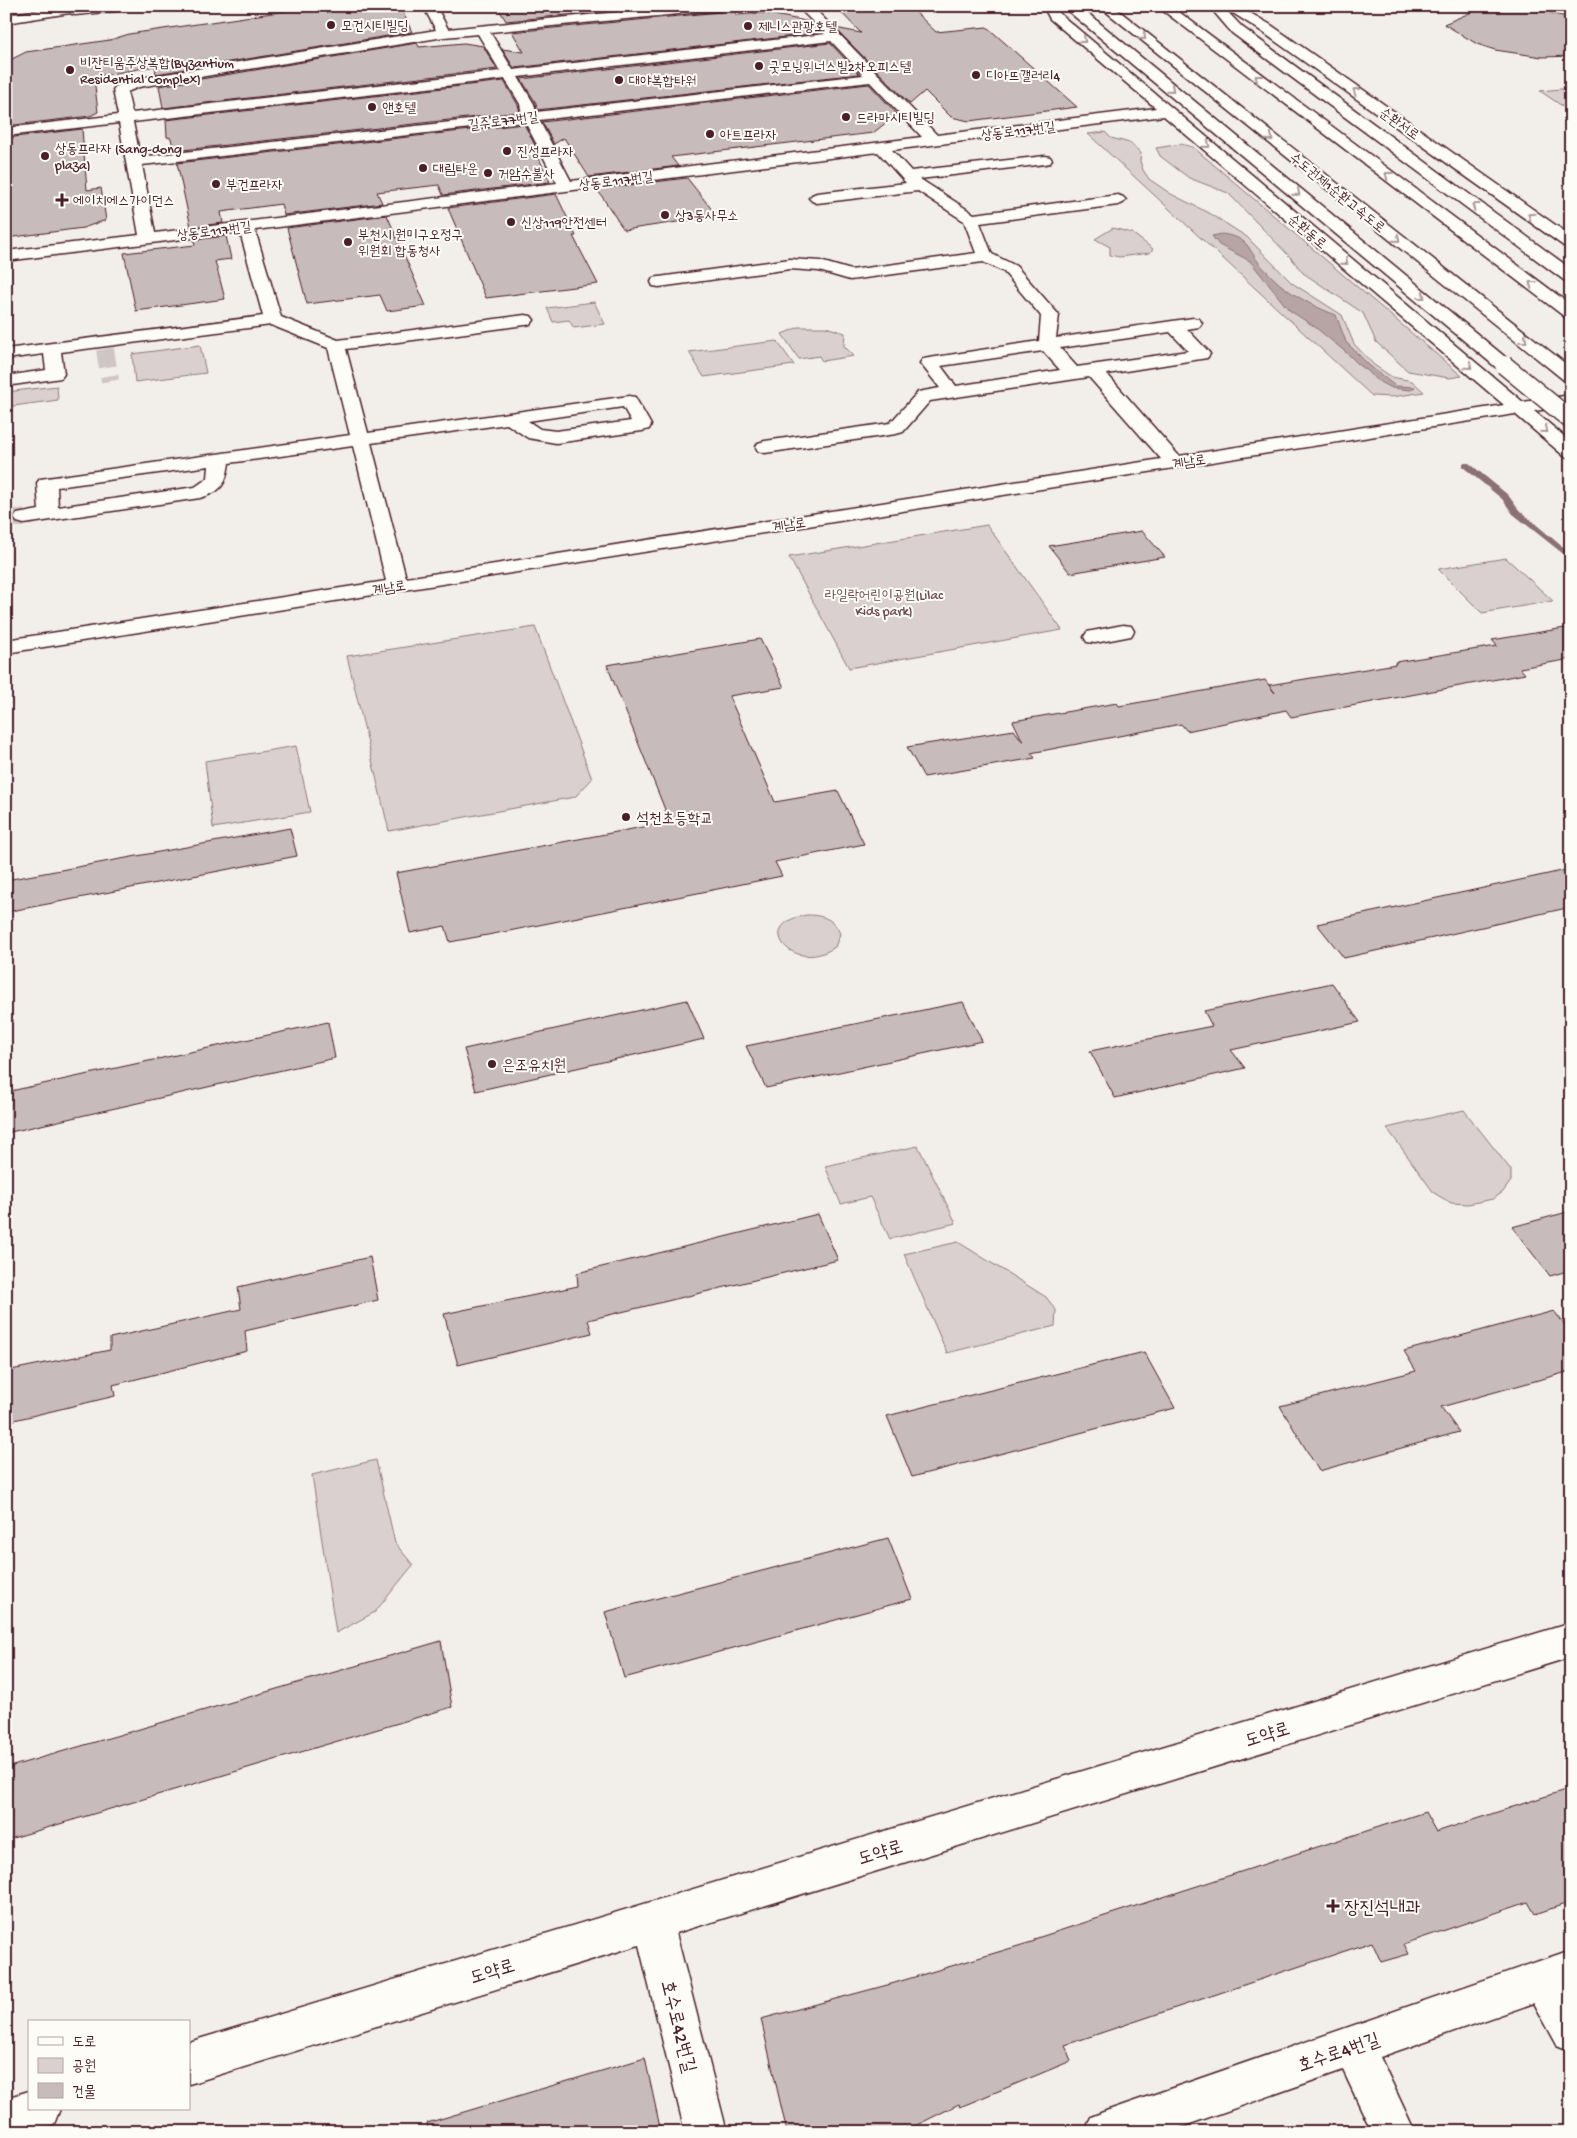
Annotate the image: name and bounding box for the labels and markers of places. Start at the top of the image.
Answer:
marker: 모건시티빌딩 [325,19,337,31]
place label: 모건시티빌딩 [341,19,409,36]
marker: 제니스관광호텔 [742,20,754,32]
place label: 제니스관광호텔 [758,20,838,37]
place label: 비잔티움주상복합(Byzantium Residential Complex) [80,56,234,89]
marker: 굿모닝위너스빌2차오피스텔 [753,60,765,72]
place label: 굿모닝위너스빌2차오피스텔 [769,60,912,77]
marker: 비잔티움주상복합(Byzantium Residential Complex) [64,64,76,76]
marker: 디아뜨갤러리4 [970,69,982,81]
place label: 디아뜨갤러리4 [986,69,1061,86]
marker: 대야복합타워 [613,74,625,86]
place label: 대야복합타워 [629,74,697,91]
marker: 앤호텔 [366,101,378,113]
place label: 앤호텔 [382,101,417,118]
marker: 드라마시티빌딩 [840,111,852,123]
place label: 드라마시티빌딩 [856,111,935,128]
marker: 아트프라자 [704,128,716,140]
place label: 아트프라자 [720,128,777,145]
place label: 상동프라자 (Sang-dong plaza) [54,142,182,175]
marker: 진성프라자 [501,145,513,157]
place label: 진성프라자 [517,145,574,162]
marker: 상동프라자 (Sang-dong plaza) [39,150,51,162]
marker: 대림타운 [417,162,429,174]
place label: 대림타운 [433,162,478,179]
marker: 거암수불사 [482,167,494,179]
place label: 거암수불사 [498,167,555,184]
marker: 부건프라자 [210,178,222,190]
place label: 부건프라자 [226,178,283,195]
marker: 에이치에스가이던스 [55,193,69,207]
place label: 에이치에스가이던스 [73,194,174,211]
marker: 상3동사무소 [659,209,671,221]
place label: 상3동사무소 [675,209,739,226]
marker: 신상119안전센터 [505,216,517,228]
place label: 신상119안전센터 [521,216,607,233]
place label: 부천시 원미구오정구 위원회 합동청사 [358,228,463,261]
marker: 부천시 원미구오정구 위원회 합동청사 [342,236,354,248]
marker: 석천초등학교 [620,811,632,823]
place label: 석천초등학교 [636,811,713,830]
marker: 은조유치원 [486,1058,498,1070]
place label: 은조유치원 [502,1058,566,1077]
place label: 장진석내과 [1344,1898,1420,1921]
marker: 장진석내과 [1326,1899,1340,1913]

